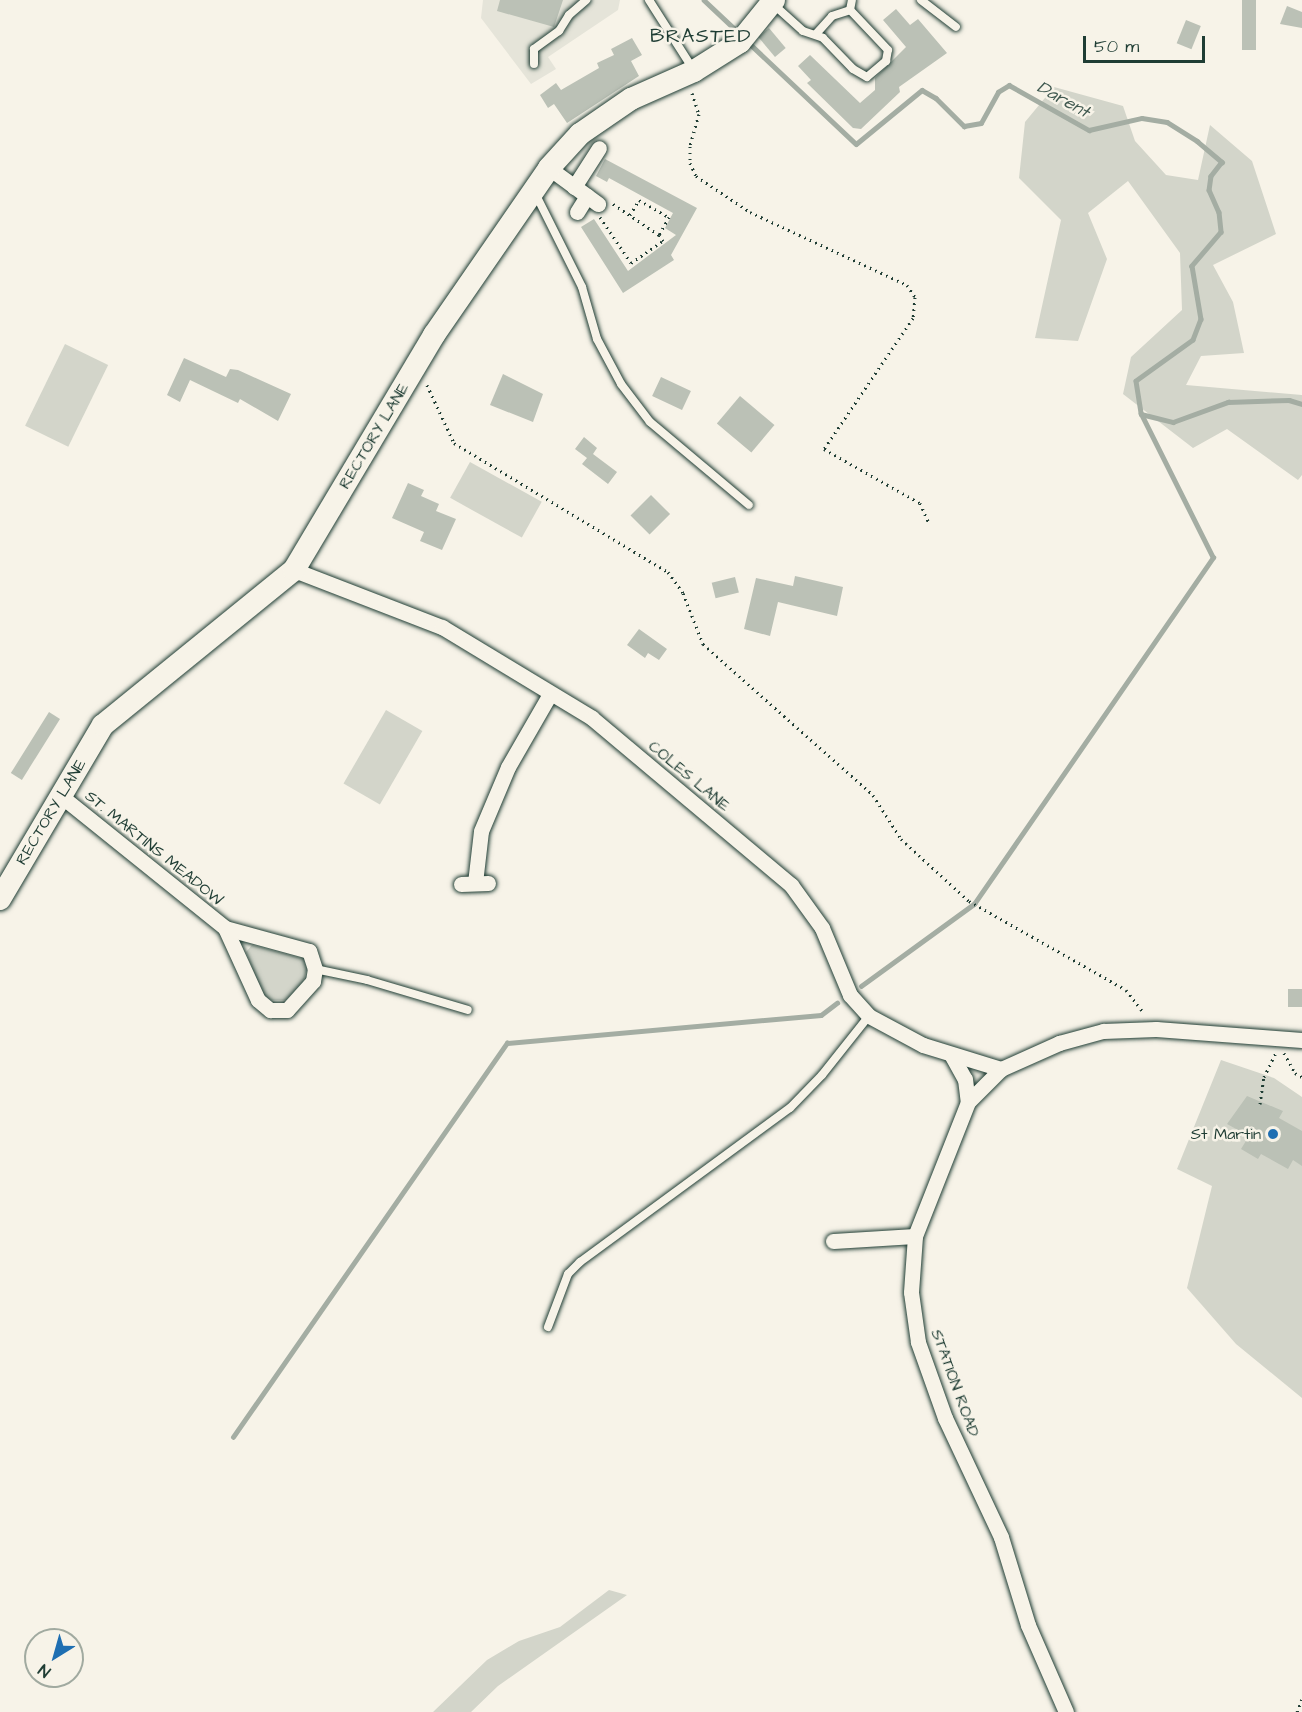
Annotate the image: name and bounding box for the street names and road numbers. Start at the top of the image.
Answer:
street label: RECTORY LANE [335,380,413,492]
street label: COLES LANE [644,736,734,816]
street label: RECTORY LANE [12,756,90,868]
street label: ST. MARTINS MEADOW [81,786,227,910]
street label: STATION ROAD [927,1327,983,1439]

